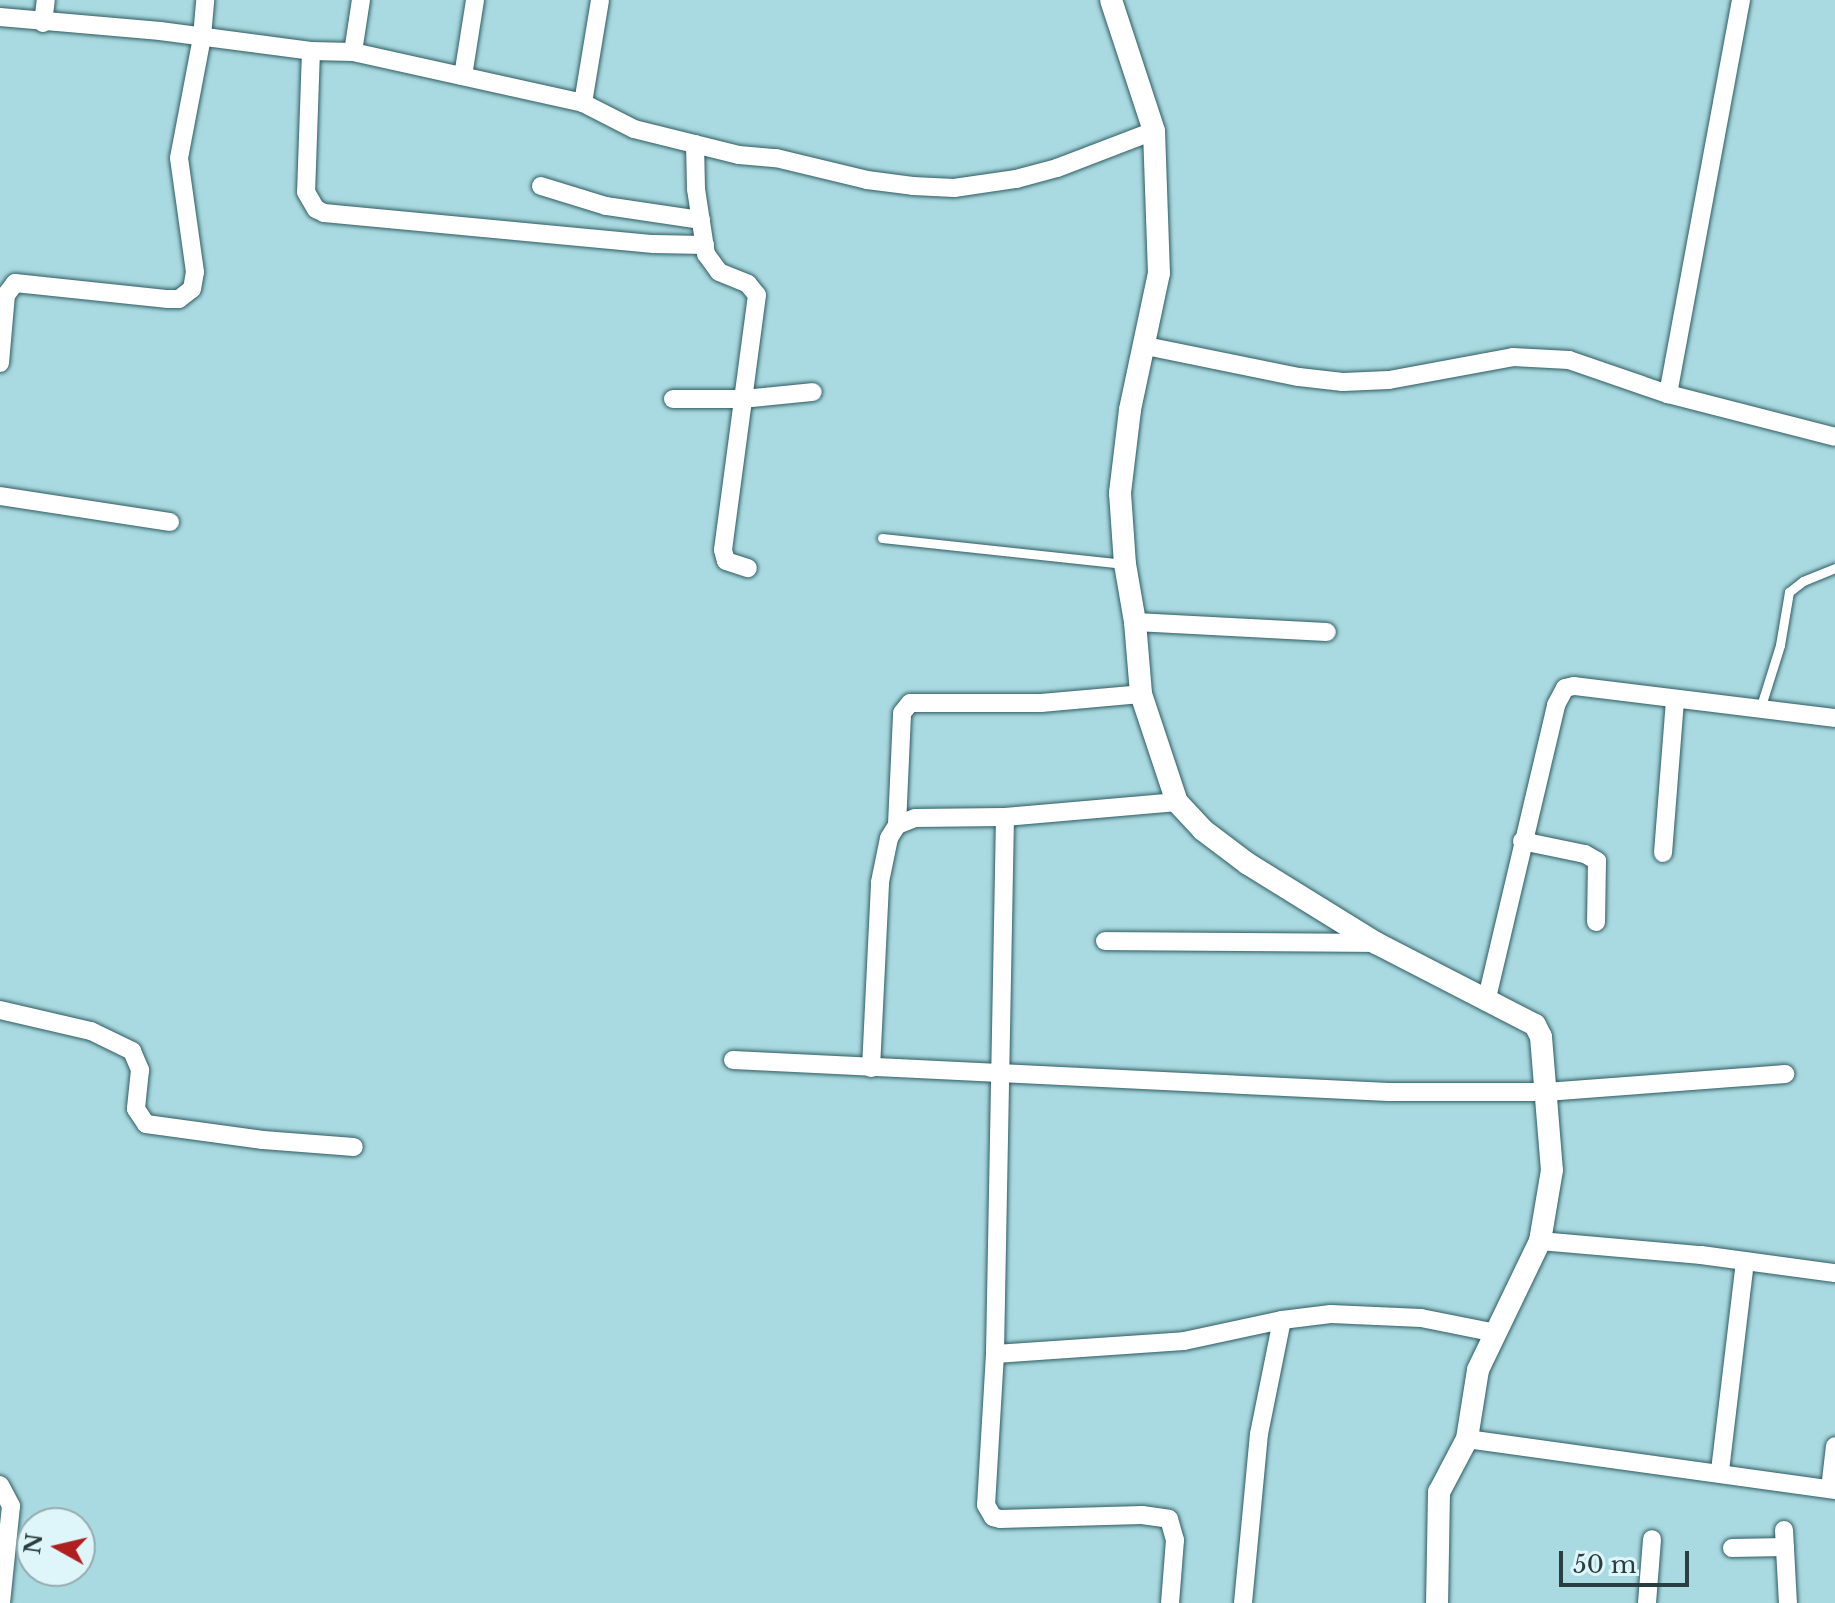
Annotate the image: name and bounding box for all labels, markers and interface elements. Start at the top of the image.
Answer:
north arrow [16,1507,96,1587]
text: N [19,1532,49,1556]
scale bar [1563,1535,1693,1585]
text: 50 m [1573,1550,1636,1579]

